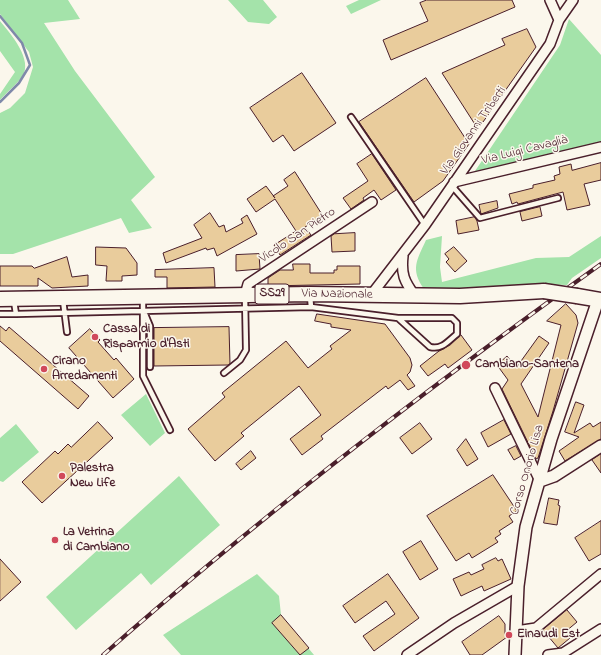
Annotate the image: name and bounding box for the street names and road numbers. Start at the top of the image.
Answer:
street label: Via Giovanni Triberti [438,84,510,178]
street label: Via Luigi Cavaglià [480,133,570,169]
street label: Vicolo San Pietro [257,205,339,267]
road number: SS29 [255,284,289,304]
street label: Via Nazionale [301,287,373,303]
street label: Corso Onorio Lisa [508,423,548,517]

